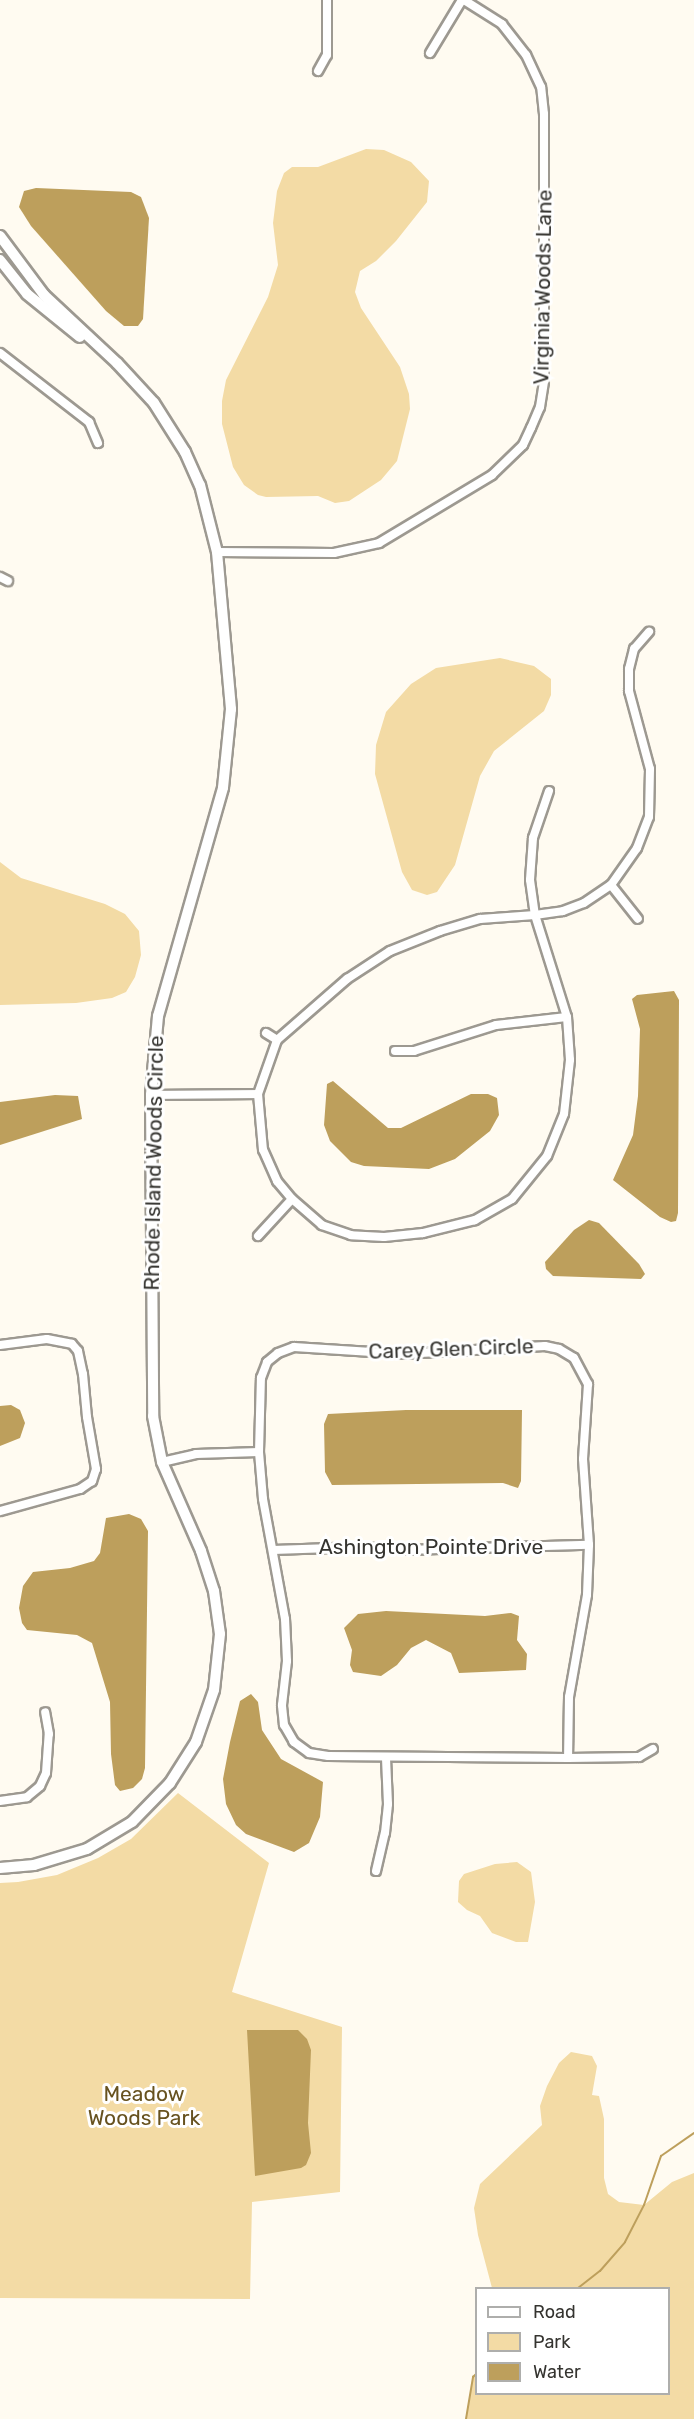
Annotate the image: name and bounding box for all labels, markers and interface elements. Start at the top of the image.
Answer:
street label: Virginia Woods Lane [529,189,557,385]
street label: Rhode Island Woods Circle [139,1035,169,1291]
street label: Carey Glen Circle [368,1334,534,1364]
street label: Ashington Pointe Drive [319,1534,543,1560]
park label: Meadow Woods Park [88,2081,200,2131]
legend [475,2287,670,2395]
text: Road [533,2301,576,2323]
text: Park [533,2331,570,2353]
text: Water [533,2361,581,2383]

